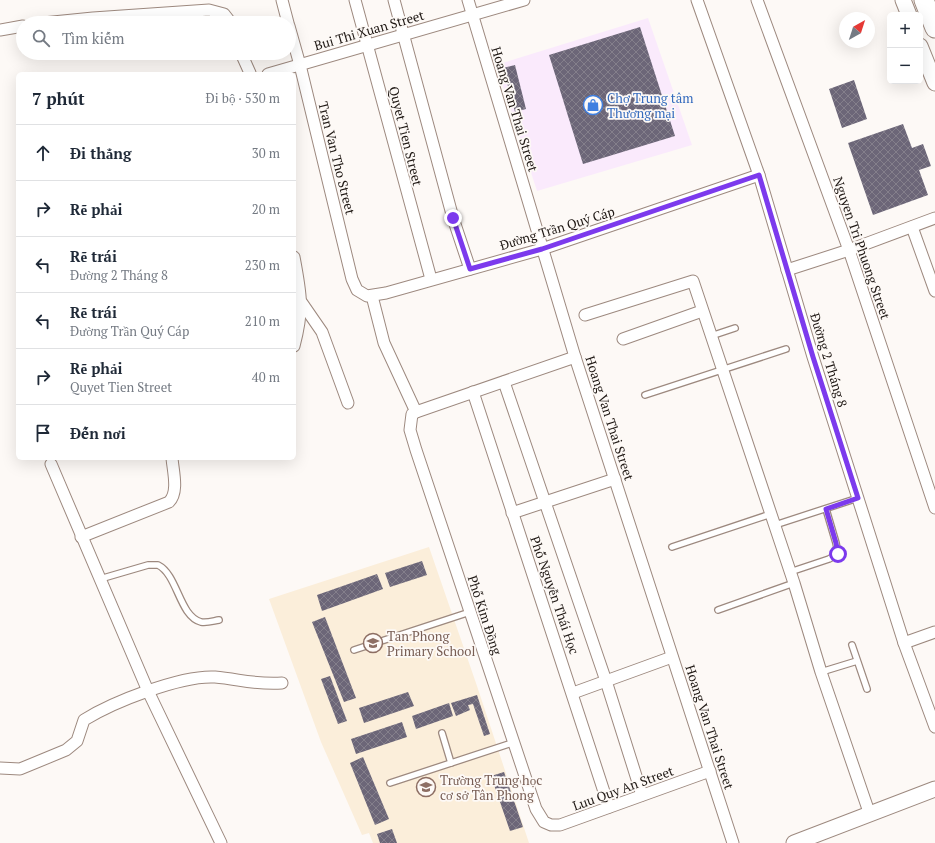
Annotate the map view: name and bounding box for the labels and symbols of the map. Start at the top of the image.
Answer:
street label: Bui Thi Xuan Street [312,6,426,54]
north arrow [839,12,875,48]
street label: Hoang Van Thai Street [487,44,543,174]
street label: Quyet Tien Street [385,84,427,188]
place label: Chợ Trung tâm Thương mại [607,89,693,122]
shop icon: Chợ Trung tâm Thương mại [582,94,604,116]
street label: Tran Van Tho Street [314,100,360,216]
street label: Nguyen Tri Phuong Street [829,174,895,322]
street label: Đường Trần Quý Cáp [497,202,617,254]
route end [444,209,462,227]
street label: Đường 2 Tháng 8 [806,311,852,409]
street label: Hoang Van Thai Street [581,353,639,483]
street label: Phố Nguyễn Thái Học [526,533,584,657]
route start [829,545,847,563]
street label: Phố Kim Đồng [464,573,506,657]
place label: Tan Phong Primary School [387,627,475,660]
school or university icon: Tan Phong Primary School [362,632,384,654]
street label: Hoang Van Thai Street [681,662,739,792]
street label: Luu Quy An Street [570,761,676,815]
place label: Trường Trung học cơ sở Tân Phong [440,771,542,804]
school or university icon: Trường Trung học cơ sở Tân Phong [415,776,437,798]

